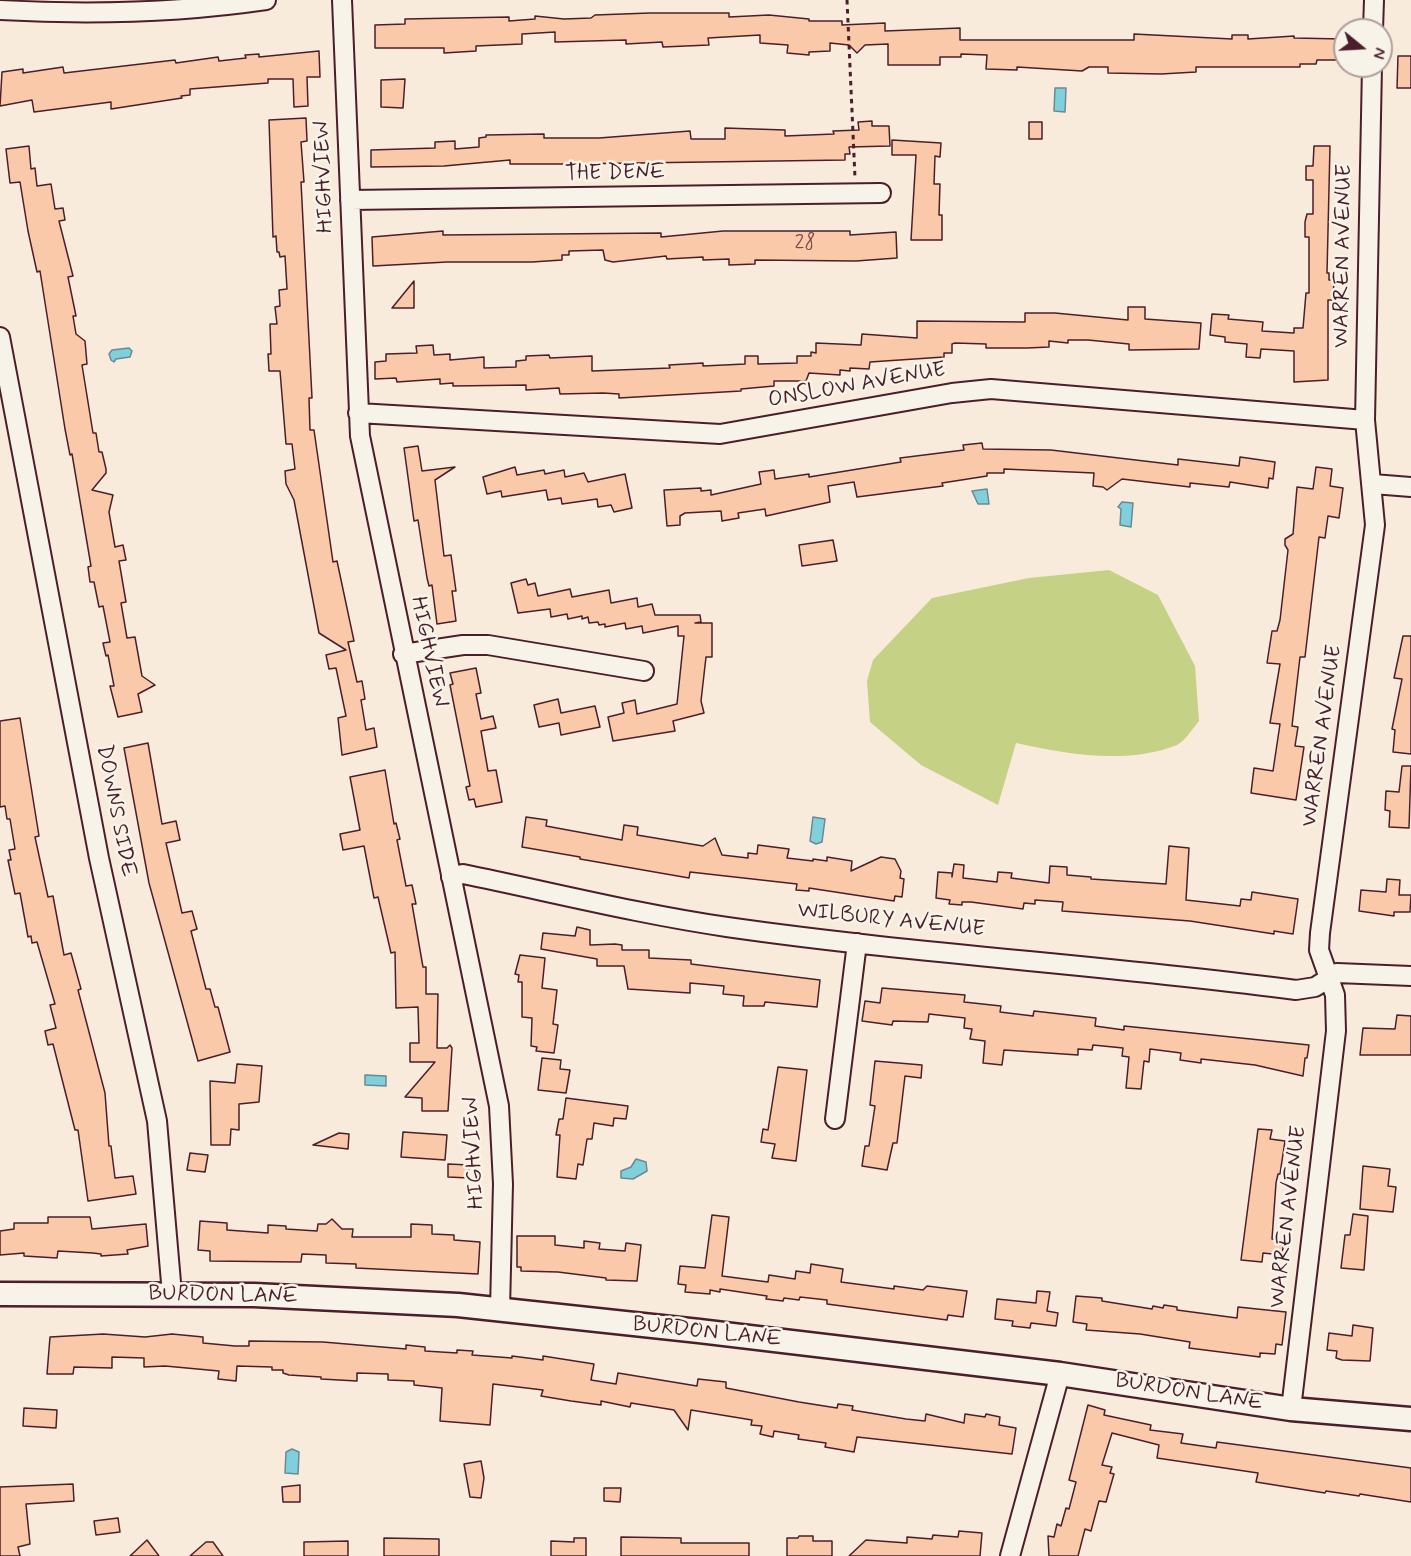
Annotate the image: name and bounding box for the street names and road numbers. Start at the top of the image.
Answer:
street label: HIGHVIEW [310,120,340,234]
street label: THE DENE [565,160,665,188]
street label: WARREN AVENUE [1329,164,1359,348]
street label: ONSLOW AVENUE [766,357,948,415]
street label: HIGHVIEW [403,594,453,710]
street label: WARREN AVENUE [1297,643,1349,829]
street label: DOWNS SIDE [89,743,141,879]
street label: WILBURY AVENUE [796,898,986,944]
street label: HIGHVIEW [459,1096,491,1210]
street label: WARREN AVENUE [1265,1124,1313,1310]
street label: BURDON LANE [148,1282,298,1310]
street label: BURDON LANE [631,1312,783,1354]
street label: BURDON LANE [1113,1368,1265,1418]

